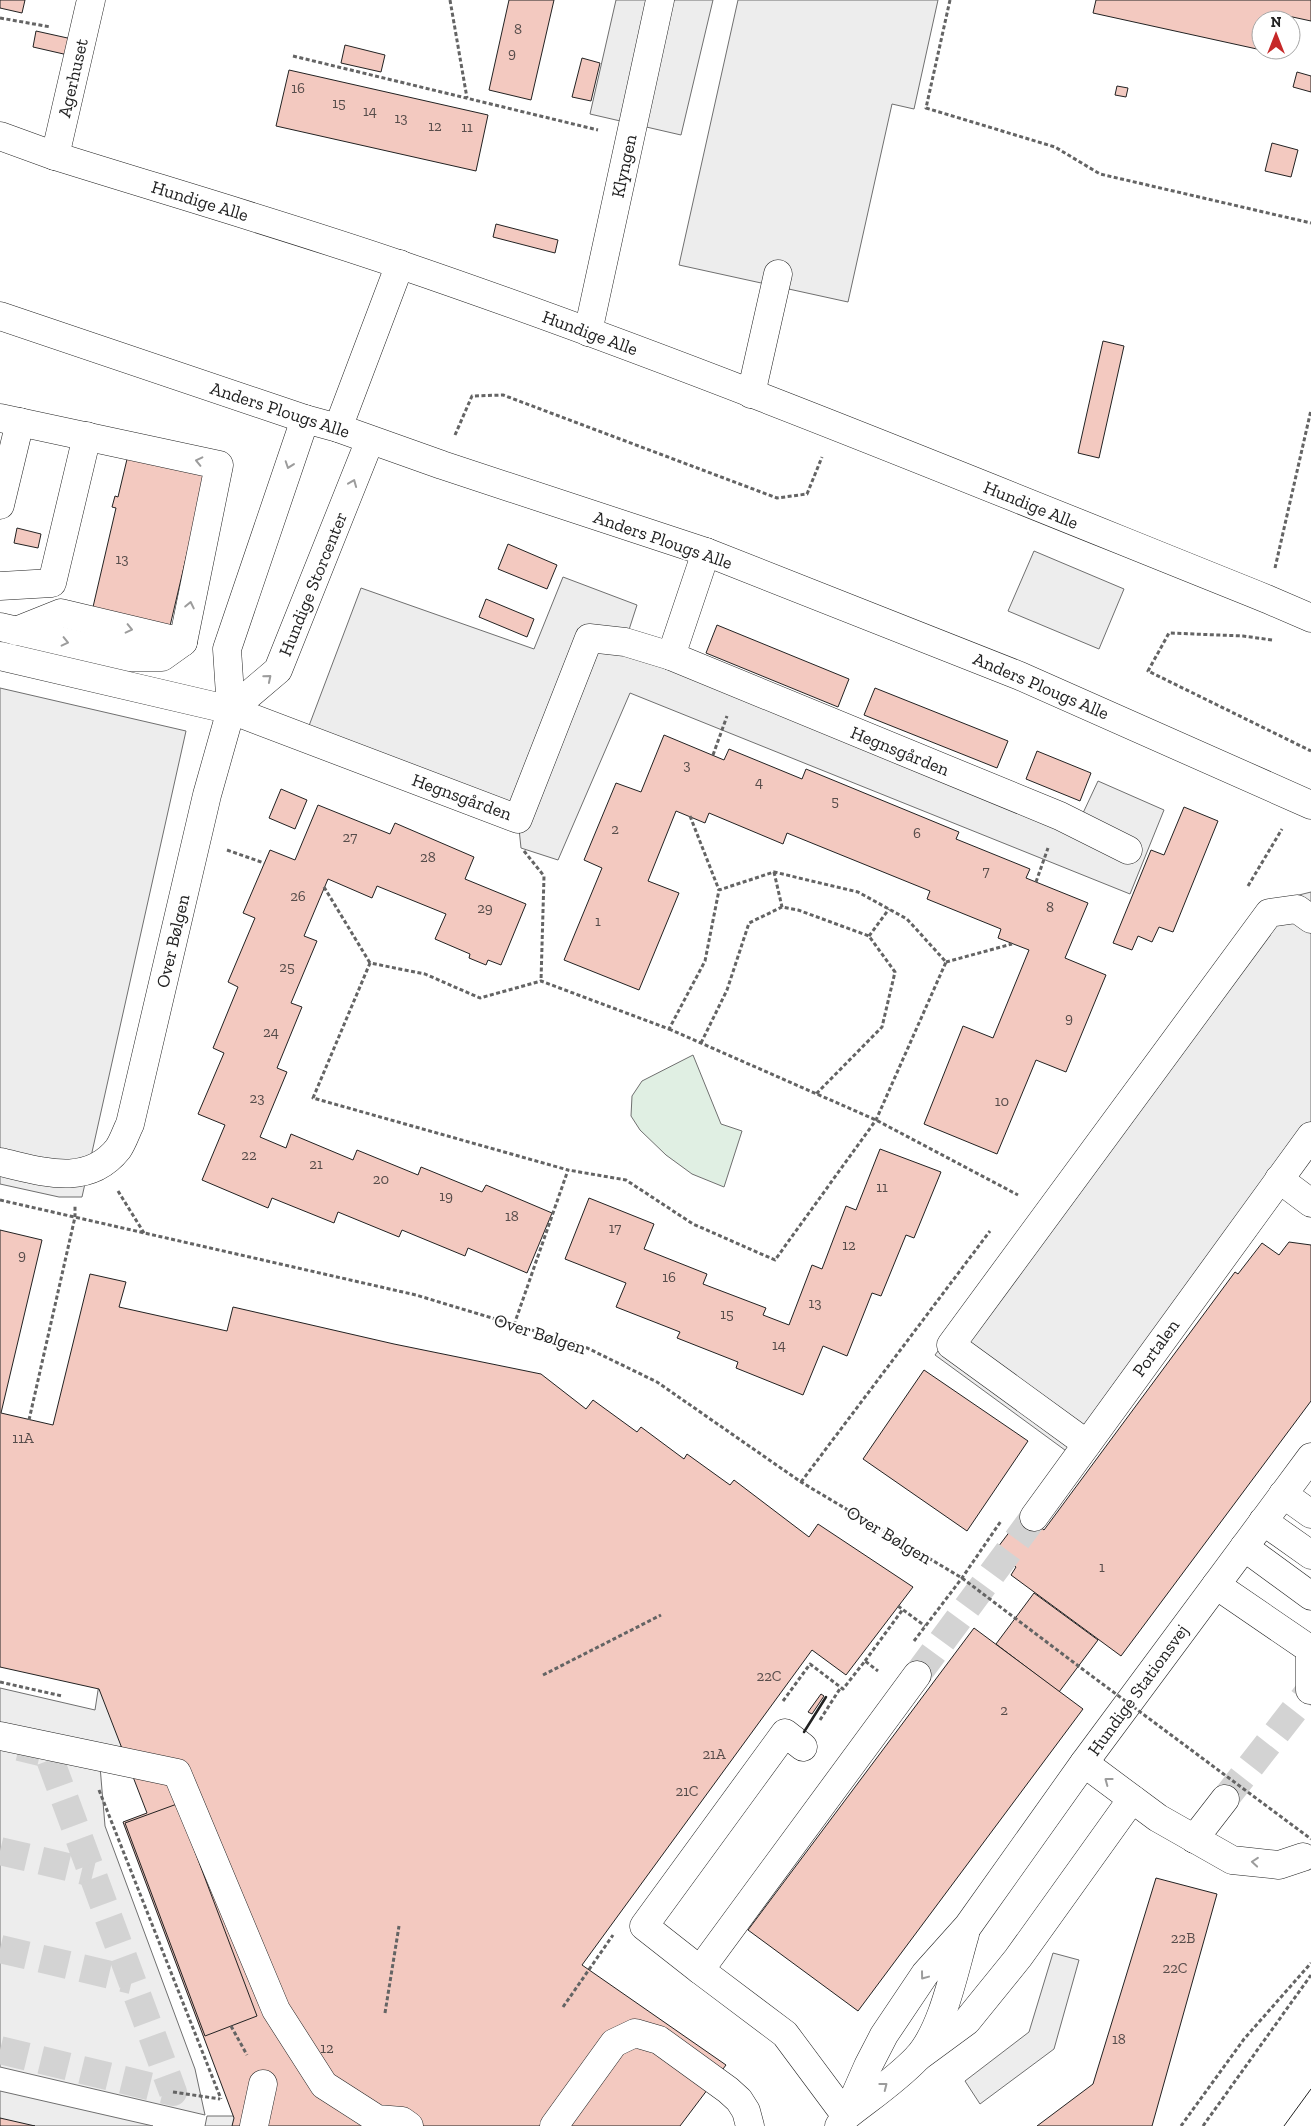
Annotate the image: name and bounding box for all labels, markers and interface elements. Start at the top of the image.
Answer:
north arrow [1251,10,1301,60]
text: N [1271,14,1282,31]
house number: 8 [514,20,522,38]
street label: Agerhuset [53,36,93,120]
house number: 9 [508,44,516,62]
house number: 16 [291,79,305,97]
house number: 15 [332,94,346,112]
house number: 14 [363,102,377,120]
house number: 13 [394,109,408,127]
house number: 12 [428,117,442,135]
house number: 11 [461,118,473,136]
street label: Klyngen [607,132,642,200]
street label: Hundige Alle [149,176,251,226]
street label: Hundige Alle [539,306,641,360]
street label: Anders Plougs Alle [208,377,352,443]
one-way arrow [194,456,203,467]
one-way arrow [285,461,295,469]
street label: Hundige Alle [980,476,1082,534]
one-way arrow [348,479,358,487]
street label: Anders Plougs Alle [591,506,735,574]
street label: Hundige Storcenter [274,509,352,659]
house number: 13 [115,550,129,568]
one-way arrow [184,600,195,609]
one-way arrow [125,623,134,634]
one-way arrow [60,636,69,647]
street label: Anders Plougs Alle [970,647,1112,725]
one-way arrow [263,675,272,684]
street label: Hegnsgården [847,721,953,781]
house number: 3 [683,756,691,774]
street label: Hegnsgården [409,769,515,825]
house number: 4 [755,773,763,791]
house number: 5 [831,792,839,810]
house number: 2 [611,820,619,838]
house number: 6 [913,824,921,842]
house number: 27 [343,828,357,846]
house number: 28 [420,848,436,866]
house number: 7 [982,862,990,880]
house number: 26 [290,887,306,905]
street label: Over Bølgen [152,891,195,990]
house number: 8 [1046,898,1054,916]
house number: 29 [477,899,493,917]
house number: 1 [595,912,601,930]
house number: 25 [279,958,295,976]
house number: 9 [1065,1009,1073,1027]
house number: 24 [263,1023,279,1041]
house number: 23 [249,1089,265,1107]
house number: 10 [995,1092,1009,1110]
house number: 22 [241,1146,257,1164]
house number: 21 [309,1155,323,1173]
house number: 20 [373,1170,389,1188]
house number: 11 [876,1178,888,1196]
house number: 19 [439,1187,453,1205]
house number: 18 [505,1207,519,1225]
house number: 17 [609,1219,621,1237]
house number: 12 [842,1236,856,1254]
house number: 9 [18,1246,26,1264]
house number: 16 [662,1268,676,1286]
house number: 13 [808,1294,822,1312]
house number: 15 [720,1305,734,1323]
street label: Over Bølgen [491,1309,589,1359]
street label: Portalen [1128,1314,1185,1381]
house number: 14 [772,1336,786,1354]
house number: 11A [12,1429,34,1447]
street label: Over Bølgen [842,1501,936,1569]
house number: 1 [1099,1558,1105,1576]
street label: Hundige Stationsvej [1083,1620,1193,1760]
house number: 22C [756,1667,782,1685]
house number: 2 [1000,1701,1008,1719]
house number: 21A [702,1745,726,1763]
one-way arrow [1104,1778,1114,1787]
house number: 21C [676,1782,699,1800]
one-way arrow [1251,1857,1259,1868]
house number: 22B [1171,1929,1195,1947]
house number: 22C [1162,1959,1188,1977]
one-way arrow [922,1970,930,1979]
house number: 18 [1112,2030,1126,2048]
house number: 12 [320,2039,334,2057]
one-way arrow [879,2083,888,2092]

